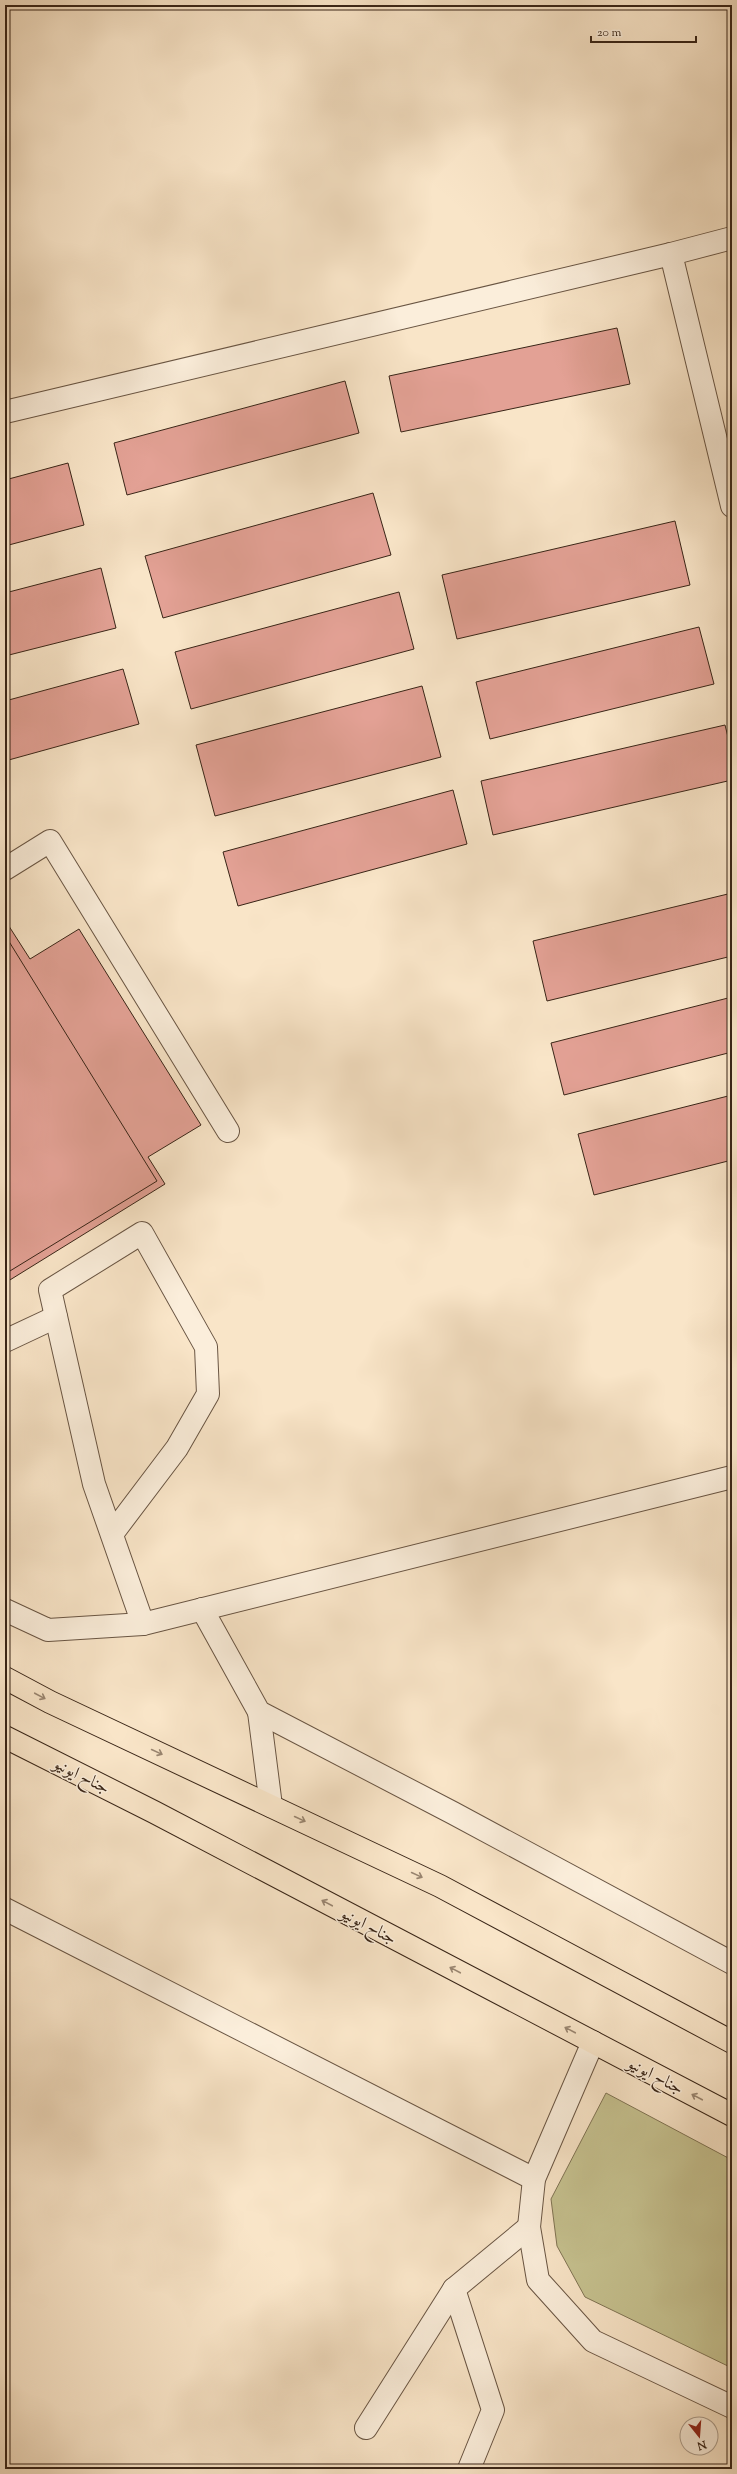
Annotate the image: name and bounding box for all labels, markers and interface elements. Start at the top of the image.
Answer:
scale bar [591,18,696,44]
text: 20 m [597,24,622,42]
one-way arrow [33,1693,45,1700]
one-way arrow [151,1749,163,1756]
street label: جناح ایونیو [47,1752,113,1802]
one-way arrow [294,1816,306,1823]
one-way arrow [411,1872,423,1879]
one-way arrow [322,1899,334,1906]
street label: جناح ایونیو [334,1901,400,1952]
one-way arrow [449,1966,461,1973]
one-way arrow [564,2026,576,2034]
street label: جناح ایونیو [621,2051,687,2102]
one-way arrow [692,2093,704,2100]
north arrow [679,2416,719,2456]
text: N [695,2435,709,2454]

